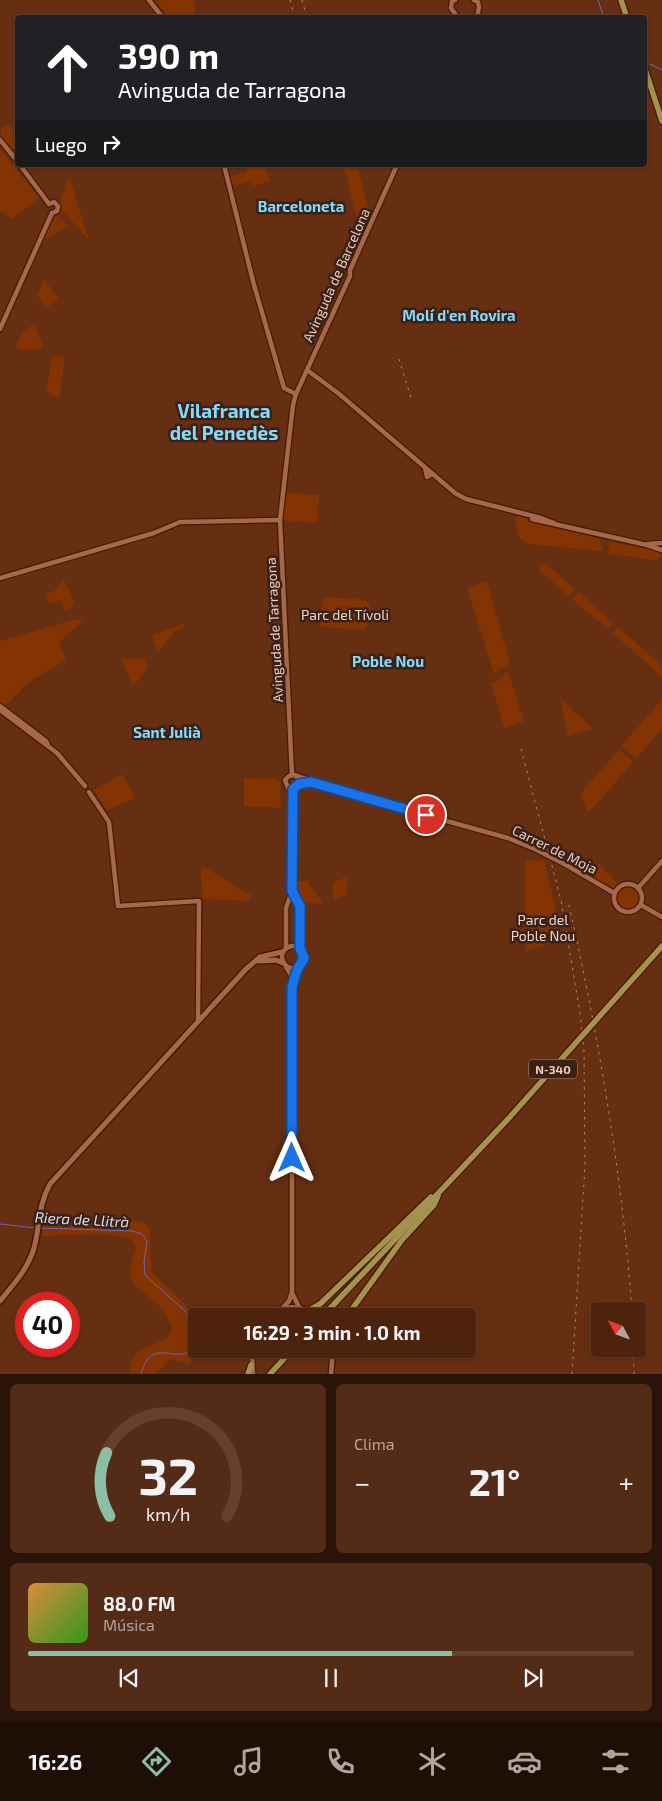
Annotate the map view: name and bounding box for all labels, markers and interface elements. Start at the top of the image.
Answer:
text: 390 m [118,34,219,76]
icon: ahead [35,35,100,100]
text: Avinguda de Tarragona [118,76,346,102]
icon: right [97,130,125,158]
text: Luego [35,133,87,156]
district label: Barceloneta [258,197,344,215]
street label: Avinguda de Barcelona [299,205,373,345]
district label: Molí d'en Rovira [402,306,516,324]
district label: Vilafranca del Penedès [170,399,278,444]
street label: Avinguda de Tarragona [262,557,286,703]
park label: Parc del Tívoli [301,606,389,623]
district label: Poble Nou [352,652,424,670]
district label: Sant Julià [133,723,201,741]
pin [405,794,447,836]
icon: arrive [412,801,440,829]
street label: Carrer de Moja [510,821,600,877]
park label: Parc del Poble Nou [511,911,575,944]
road number: N-340 [529,1060,577,1078]
position arrow [265,1131,317,1183]
water label: Riera de Llitrà [34,1208,130,1230]
speed limit sign: 40 [15,1292,80,1357]
north arrow [591,1302,646,1358]
map controls [591,1302,646,1357]
text: 16:29 · 3 min · 1.0 km [243,1321,421,1344]
text: Clima [354,1434,395,1453]
text: 32 [138,1443,198,1505]
text: 21° [469,1458,520,1504]
text: − [354,1465,370,1499]
text: + [619,1465,634,1499]
text: km/h [146,1503,190,1525]
text: 88.0 FM [103,1592,175,1615]
text: Música [103,1615,155,1634]
icon: previous [115,1664,143,1692]
icon: pause [317,1664,345,1692]
icon: next [519,1664,547,1692]
icon: directions [139,1744,174,1779]
icon: music [231,1744,266,1779]
icon: phone [323,1744,358,1779]
icon: climate [415,1744,450,1779]
icon: car [507,1744,542,1779]
icon: filters [598,1744,633,1779]
text: 16:26 [28,1748,82,1774]

